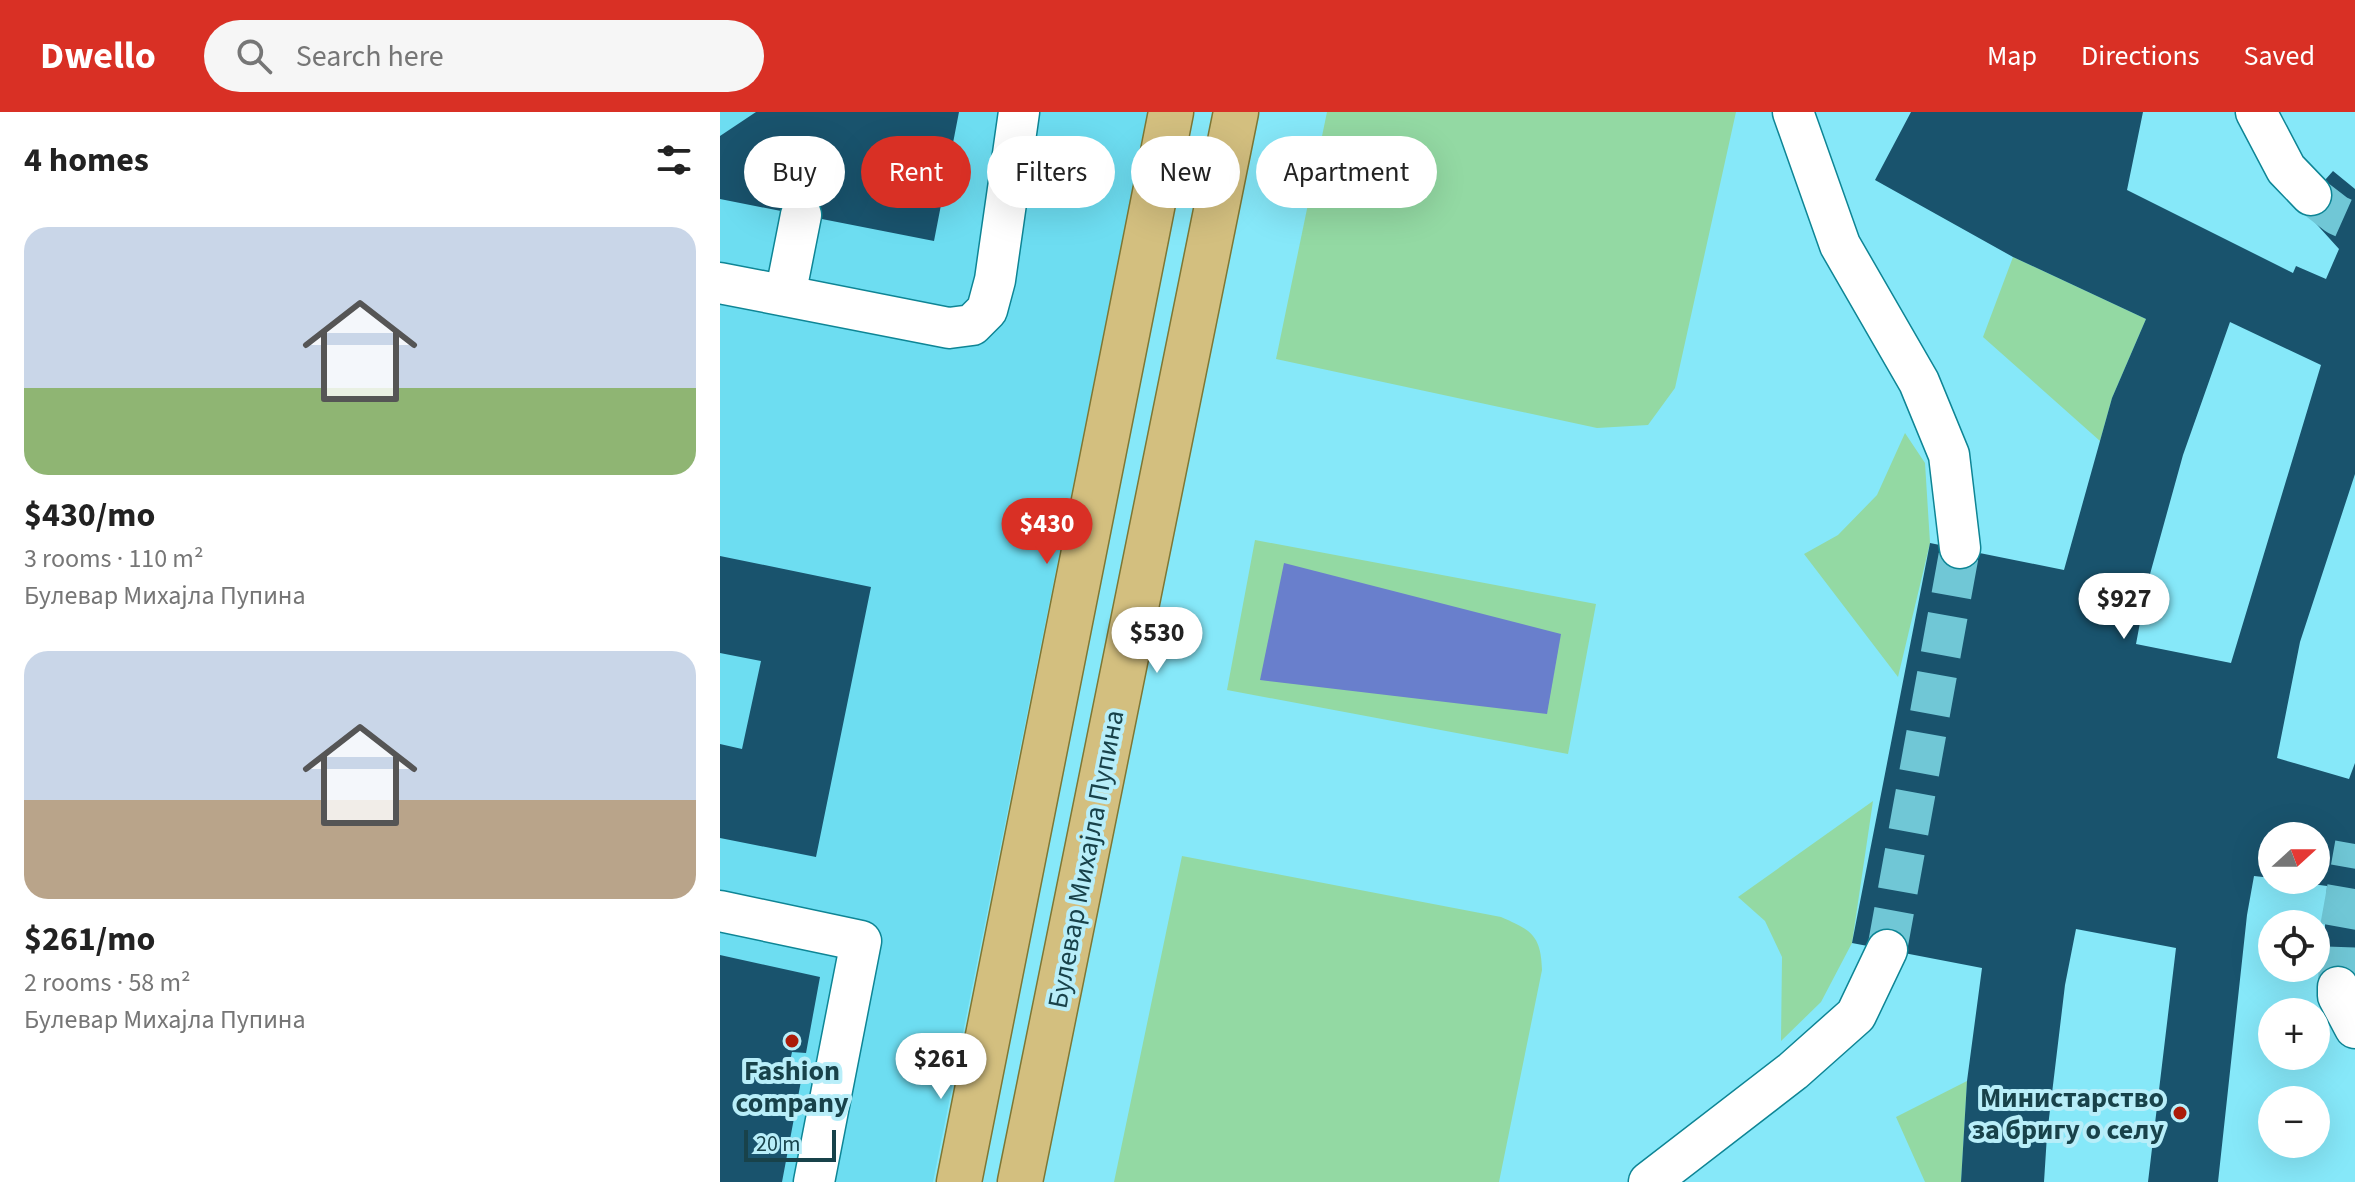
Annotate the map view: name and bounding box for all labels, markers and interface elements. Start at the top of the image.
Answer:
search box [204,20,764,92]
text: Dwello [40,29,156,83]
icon: search [232,34,276,78]
text: Search here [296,35,444,78]
text: Map [1987,36,2037,76]
text: Directions [2081,36,2200,76]
text: Saved [2244,36,2315,76]
text: 4 homes [24,136,149,185]
chip: Buy [744,136,845,208]
chip: Rent [861,136,971,208]
chip: Filters [987,136,1115,208]
chip: New [1131,136,1240,208]
chip: Apartment [1256,136,1437,208]
icon: filters [652,138,696,182]
icon: home [288,279,432,423]
text: $430/mo [24,491,155,540]
pin: $430 [1000,498,1094,566]
text: $430 [1020,505,1074,542]
text: 3 rooms · 110 m² [24,540,203,577]
pin: $927 [2077,573,2171,641]
text: Булевар Михајла Пупина [24,577,306,614]
text: $927 [2097,580,2151,617]
pin: $530 [1110,607,1204,675]
text: $530 [1130,614,1184,651]
icon: home [288,703,432,847]
street label: Булевар Михајла Пупина [1037,707,1135,1012]
north arrow [2258,822,2330,894]
map controls [2258,822,2330,1158]
button: locate [2258,910,2330,982]
text: $261/mo [24,915,155,964]
text: 2 rooms · 58 m² [24,964,191,1001]
button: + [2258,998,2330,1070]
text: Булевар Михајла Пупина [24,1001,306,1038]
marker: Fashion company [783,1032,801,1050]
pin: $261 [894,1033,988,1101]
text: $261 [914,1040,968,1077]
place label: Fashion company [736,1051,849,1123]
place label: Министарство за бригу о селу [1972,1078,2164,1150]
button: − [2258,1086,2330,1158]
marker: Министарство за бригу о селу [2171,1104,2189,1122]
scale bar [744,1126,836,1162]
text: 20 m [756,1128,801,1160]

